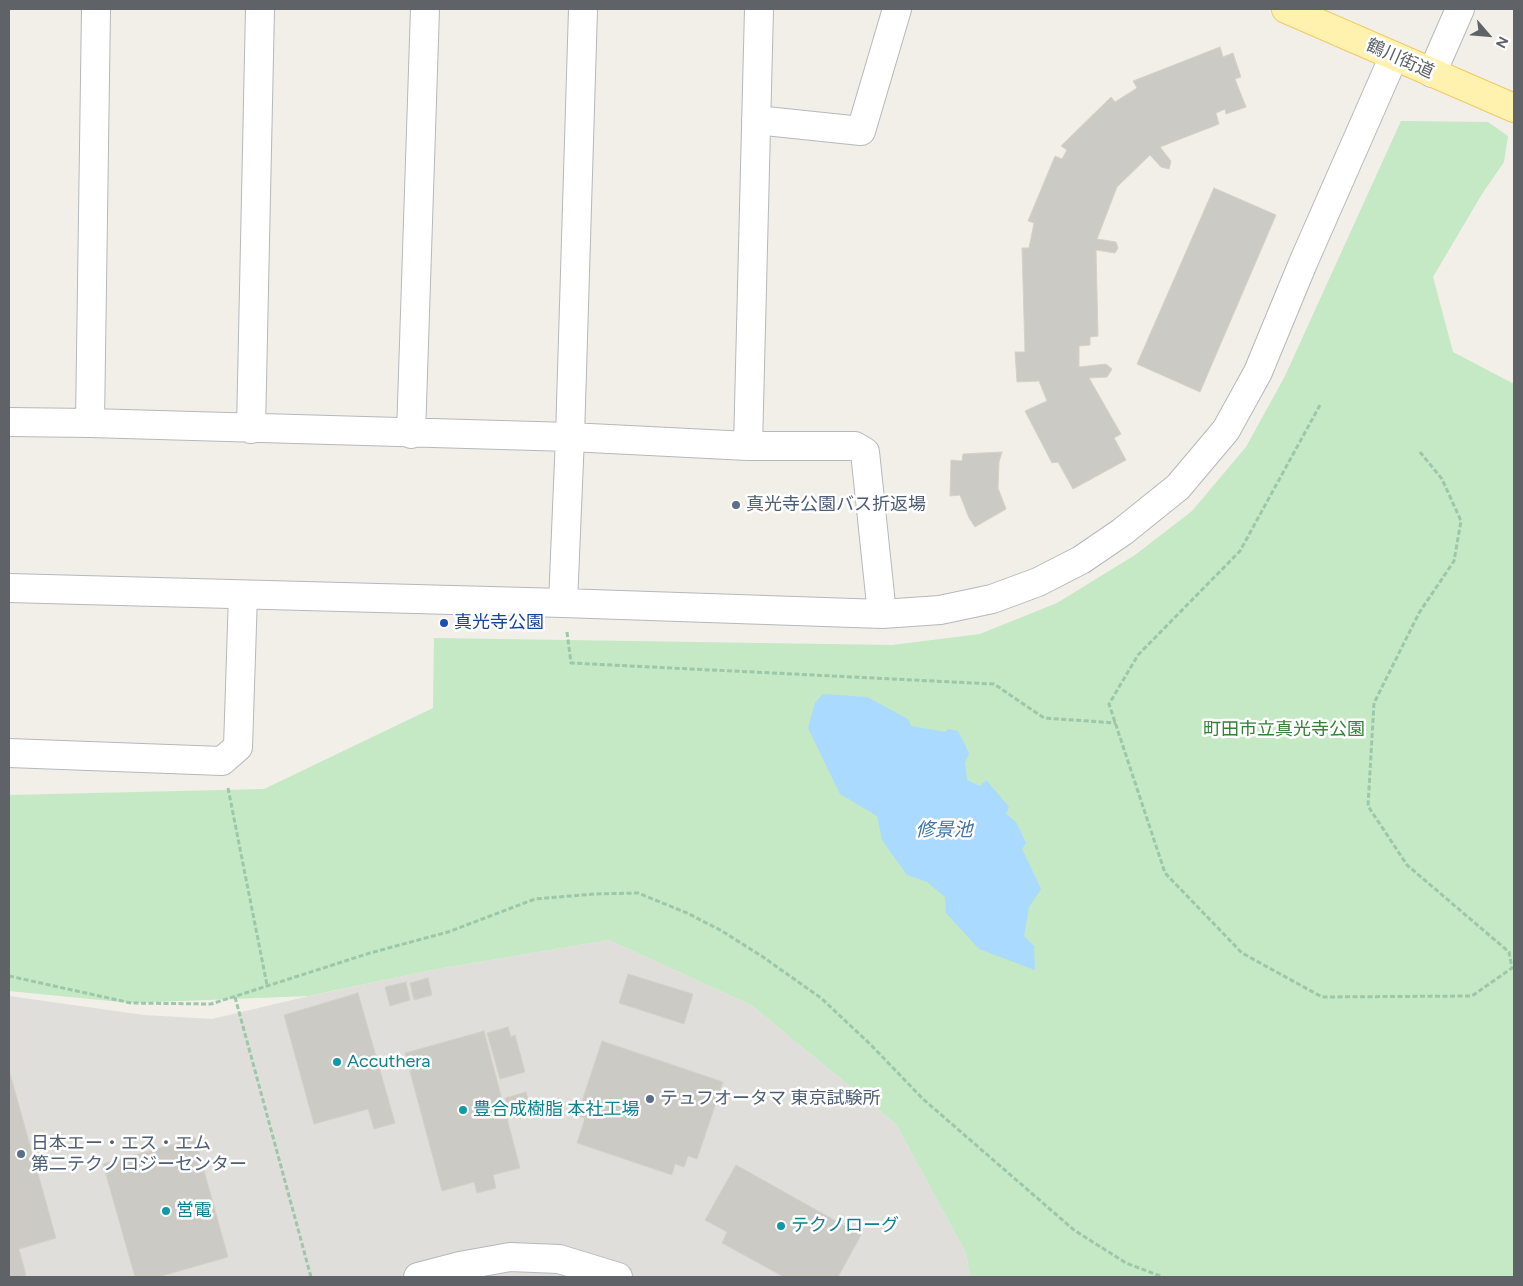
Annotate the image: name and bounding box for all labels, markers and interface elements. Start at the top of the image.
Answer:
north arrow [1463,10,1513,60]
text: N [1492,33,1512,51]
street label: 鶴川街道 [1363,34,1437,84]
place label: 真光寺公園バス折返場 [746,494,926,516]
marker: 真光寺公園バス折返場 [730,499,742,511]
place label: 真光寺公園 [454,612,544,634]
marker: 真光寺公園 [438,617,450,629]
park label: 町田市立真光寺公園 [1203,719,1365,741]
water label: 修景池 [916,819,972,841]
place label: Accuthera [347,1051,431,1073]
marker: Accuthera [331,1056,343,1068]
place label: テュフオータマ 東京試験所 [660,1088,880,1110]
marker: テュフオータマ 東京試験所 [644,1093,656,1105]
place label: 豊合成樹脂 本社工場 [473,1099,639,1121]
marker: 豊合成樹脂 本社工場 [457,1104,469,1116]
place label: 日本エー・エス・エム 第二テクノロジーセンター [31,1133,247,1176]
marker: 日本エー・エス・エム 第二テクノロジーセンター [15,1148,27,1160]
place label: 営電 [176,1200,212,1222]
marker: 営電 [160,1205,172,1217]
place label: テクノローグ [791,1215,899,1237]
marker: テクノローグ [775,1220,787,1232]

